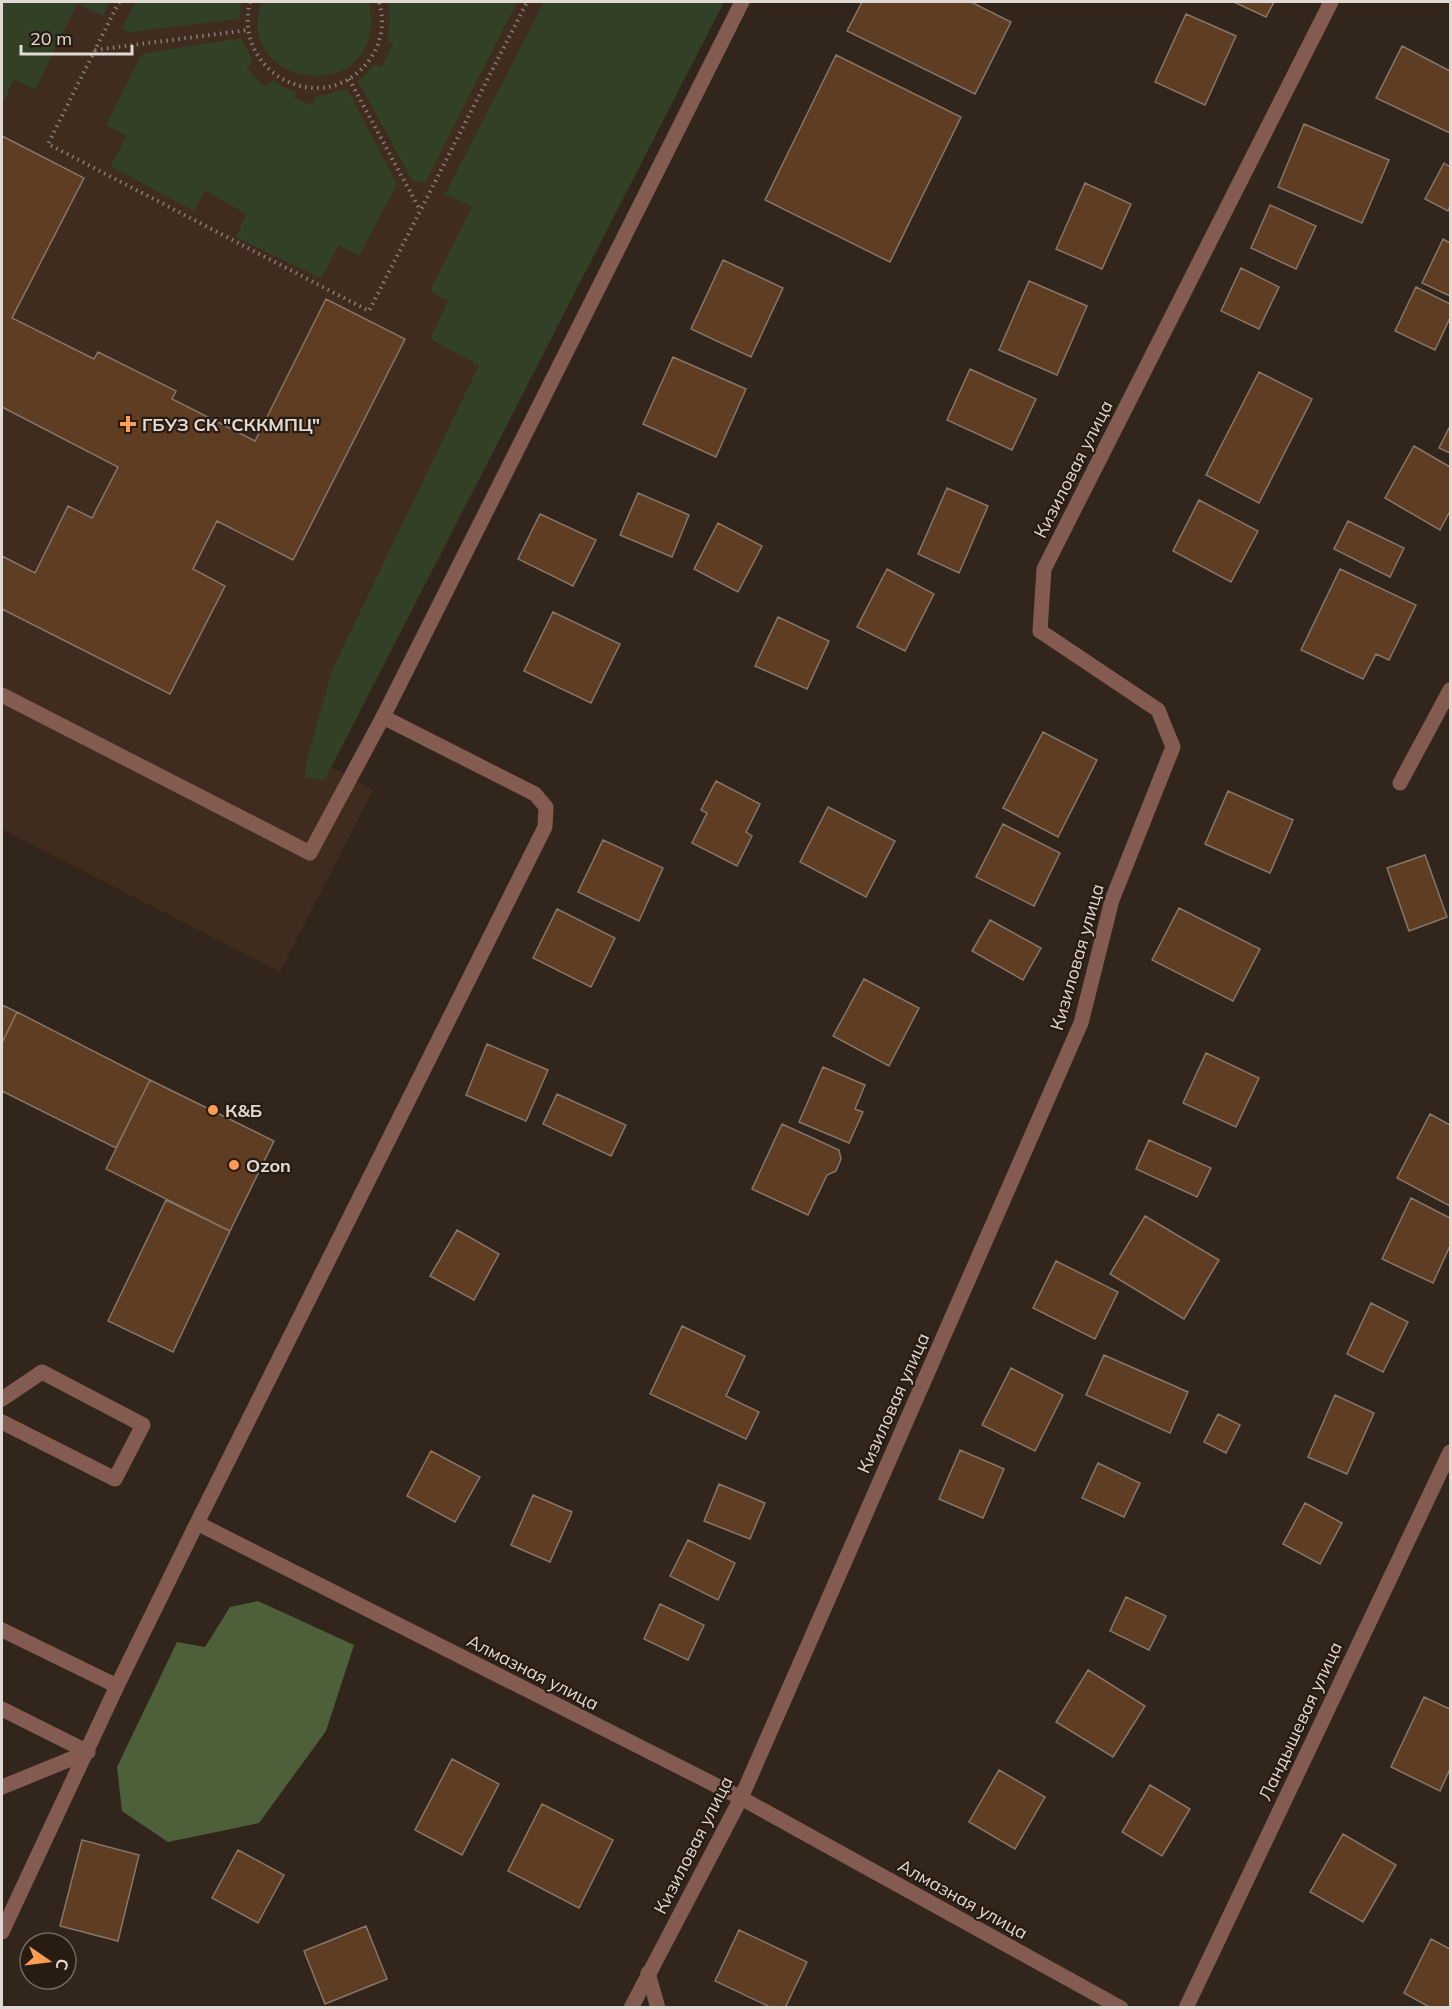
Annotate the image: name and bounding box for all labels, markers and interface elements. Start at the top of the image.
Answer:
scale bar [21,18,132,56]
text: 20 m [30,27,72,50]
street label: Кизиловая улица [1028,396,1118,542]
place label: ГБУЗ СК "СККМПЦ" [142,413,320,436]
marker: ГБУЗ СК "СККМПЦ" [119,415,137,433]
street label: Кизиловая улица [1045,881,1109,1033]
place label: К&Б [225,1099,262,1122]
marker: К&Б [206,1103,220,1117]
place label: Ozon [246,1154,291,1177]
marker: Ozon [227,1158,241,1172]
street label: Кизиловая улица [852,1329,934,1477]
street label: Алмазная улица [463,1629,603,1715]
street label: Ландышевая улица [1253,1638,1347,1804]
street label: Кизиловая улица [648,1772,738,1918]
street label: Алмазная улица [894,1854,1032,1944]
north arrow [18,1931,78,1991]
text: С [52,1957,74,1972]

